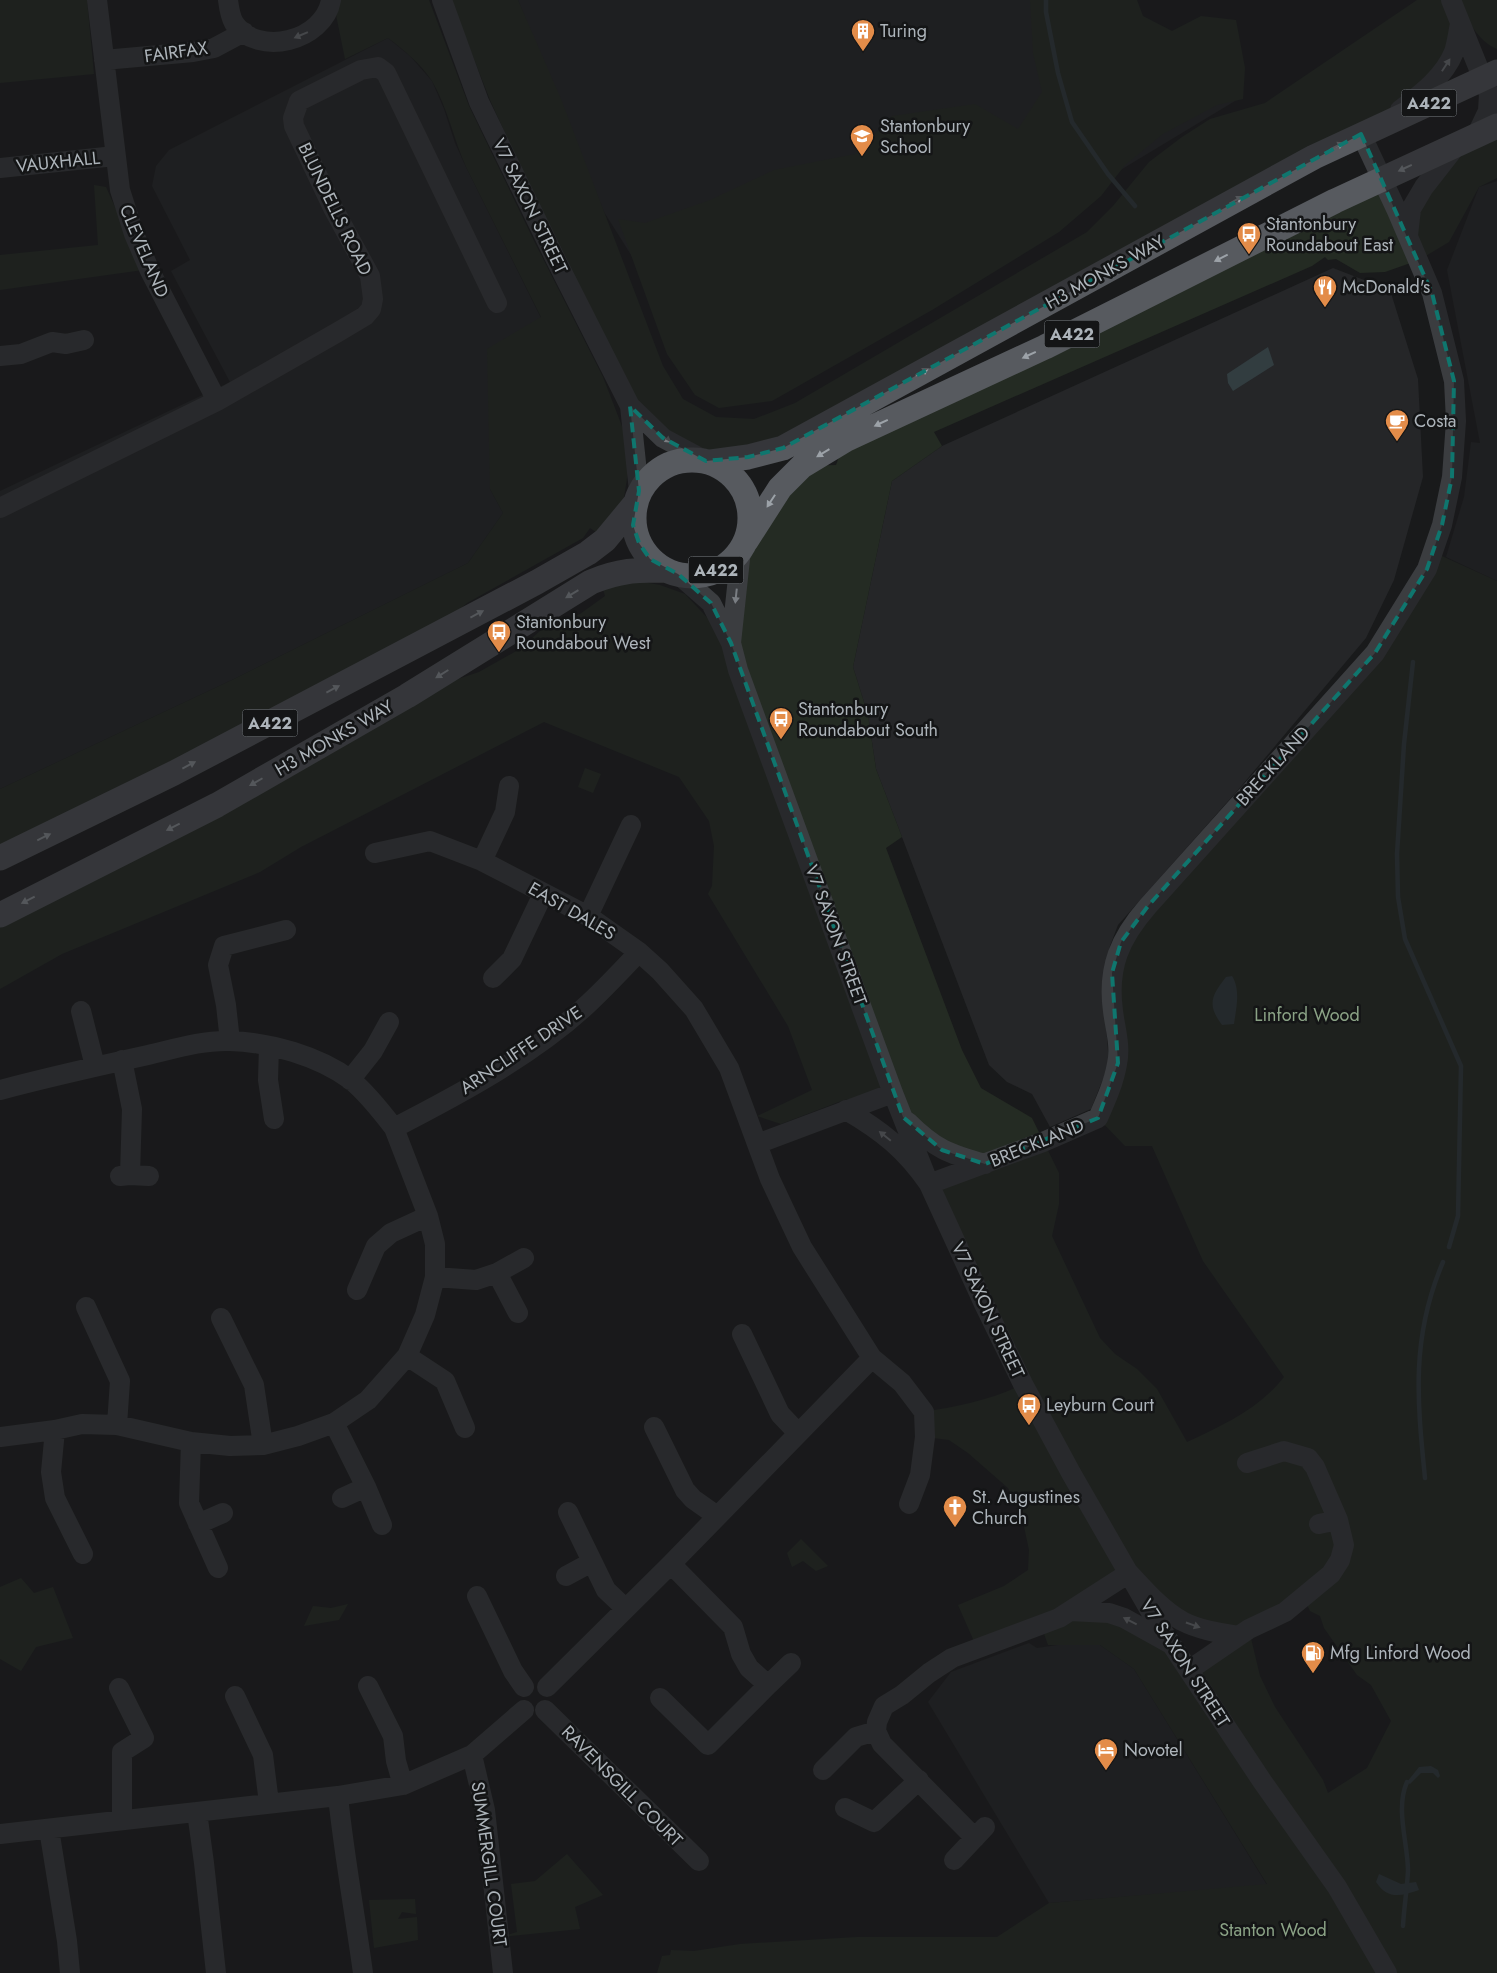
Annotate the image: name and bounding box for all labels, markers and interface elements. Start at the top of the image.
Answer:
building icon: Turing [850,18,876,52]
place label: Turing [880,18,927,44]
one-way arrow [293,31,308,39]
street label: FAIRFAX [143,35,209,69]
one-way arrow [1441,59,1450,72]
road number: A422 [1402,90,1456,116]
place label: Stantonbury School [880,113,970,160]
school or university icon: Stantonbury School [849,123,875,157]
street label: V7 SAXON STREET [486,134,574,279]
street label: BLUNDELLS ROAD [292,138,378,280]
one-way arrow [1330,142,1344,150]
street label: VAUXHALL [15,145,101,179]
one-way arrow [1398,165,1412,173]
one-way arrow [1228,196,1243,204]
street label: CLEVELAND [113,200,175,302]
place label: Stantonbury Roundabout East [1266,211,1394,258]
bus stop icon: Stantonbury Roundabout East [1236,221,1262,255]
street label: H3 MONKS WAY [1041,228,1170,316]
one-way arrow [1213,254,1228,262]
restaurant icon: McDonald's [1312,274,1338,308]
place label: McDonald's [1342,274,1430,300]
road number: A422 [1044,320,1100,348]
one-way arrow [1022,351,1036,359]
one-way arrow [915,368,929,376]
cafe icon: Costa [1384,408,1410,442]
place label: Costa [1414,408,1456,434]
one-way arrow [874,420,888,428]
one-way arrow [658,433,672,443]
one-way arrow [817,449,830,458]
one-way arrow [766,495,776,508]
road number: A422 [688,556,744,584]
one-way arrow [566,589,579,598]
one-way arrow [732,589,740,605]
place label: Stantonbury Roundabout West [516,609,651,656]
one-way arrow [470,610,484,618]
bus stop icon: Stantonbury Roundabout West [486,619,512,653]
one-way arrow [436,669,449,679]
one-way arrow [326,685,341,693]
street label: H3 MONKS WAY [270,693,399,783]
place label: Stantonbury Roundabout South [798,696,938,743]
bus stop icon: Stantonbury Roundabout South [768,706,794,740]
road number: A422 [242,710,298,736]
street label: BRECKLAND [1230,720,1316,812]
one-way arrow [182,761,197,769]
one-way arrow [250,778,263,787]
one-way arrow [166,823,181,831]
one-way arrow [37,833,51,841]
street label: V7 SAXON STREET [799,861,874,1009]
street label: EAST DALES [524,876,621,947]
one-way arrow [21,896,36,904]
street label: ARNCLIFFE DRIVE [455,999,587,1101]
park label: Linford Wood [1254,1002,1360,1028]
street label: BRECKLAND [986,1112,1088,1174]
one-way arrow [879,1130,892,1141]
street label: V7 SAXON STREET [945,1238,1031,1383]
bus stop icon: Leyburn Court [1016,1392,1042,1426]
place label: Leyburn Court [1046,1392,1155,1418]
place label: St. Augustines Church [972,1484,1080,1531]
church icon: St. Augustines Church [942,1494,968,1528]
street label: V7 SAXON STREET [1134,1594,1236,1733]
one-way arrow [1123,1617,1137,1625]
one-way arrow [1186,1621,1201,1629]
fuel station icon: Mfg Linford Wood [1300,1640,1326,1674]
place label: Mfg Linford Wood [1330,1640,1471,1666]
street label: RAVENSGILL COURT [556,1720,689,1853]
hotel icon: Novotel [1093,1737,1119,1771]
place label: Novotel [1124,1737,1183,1763]
street label: SUMMERGILL COURT [465,1780,514,1949]
park label: Stanton Wood [1219,1917,1327,1943]

